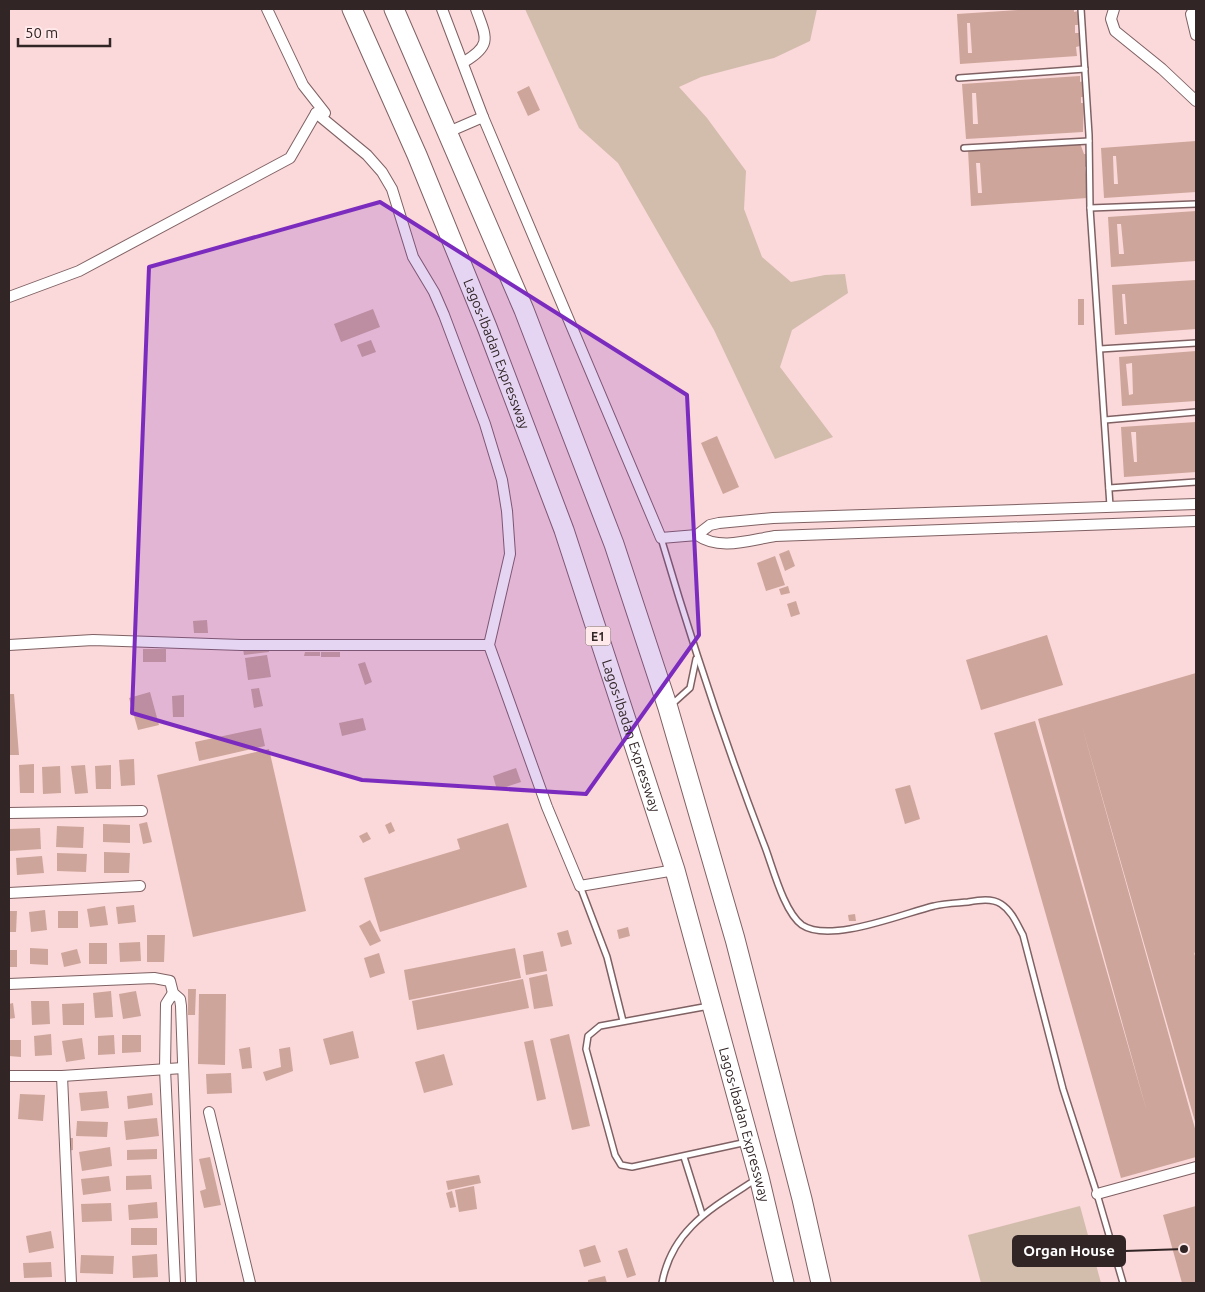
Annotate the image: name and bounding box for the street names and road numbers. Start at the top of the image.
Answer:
street label: Lagos-Ibadan Expressway [460,276,533,431]
road number: E1 [586,626,610,646]
street label: Lagos-Ibadan Expressway [599,657,664,814]
street label: Lagos-Ibadan Expressway [716,1045,773,1204]

